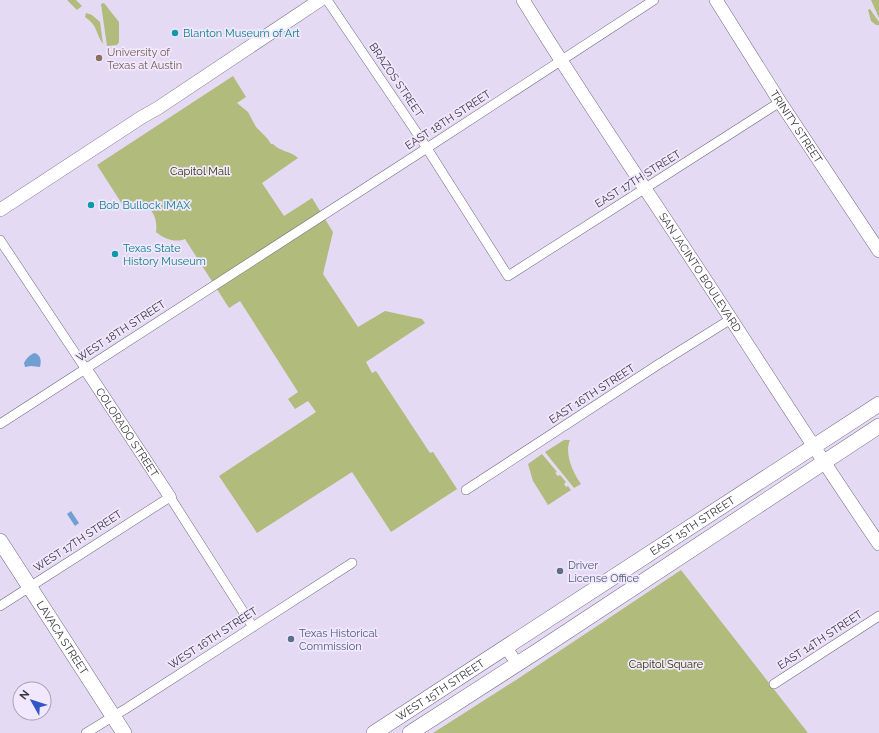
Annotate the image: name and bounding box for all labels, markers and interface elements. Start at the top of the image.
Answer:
place label: Blanton Museum of Art [183,27,300,40]
marker: Blanton Museum of Art [170,28,180,38]
street label: BRAZOS STREET [366,40,426,120]
place label: University of Texas at Austin [107,46,182,72]
marker: University of Texas at Austin [94,53,104,63]
street label: EAST 18TH STREET [403,87,493,153]
street label: TRINITY STREET [768,88,825,166]
street label: EAST 17TH STREET [593,147,683,211]
park label: Capitol Mall [170,165,230,178]
place label: Bob Bullock IMAX [99,199,190,212]
marker: Bob Bullock IMAX [86,200,96,210]
street label: SAN JACINTO BOULEVARD [656,210,744,335]
place label: Texas State History Museum [123,242,206,268]
marker: Texas State History Museum [110,249,120,259]
street label: WEST 18TH STREET [74,297,168,365]
street label: EAST 16TH STREET [547,361,637,427]
street label: COLORADO STREET [93,385,162,480]
street label: EAST 15TH STREET [648,493,738,558]
street label: WEST 17TH STREET [31,507,125,574]
place label: Driver License Office [568,559,640,585]
marker: Driver License Office [555,566,565,576]
street label: LAVACA STREET [34,598,91,677]
street label: WEST 16TH STREET [166,604,260,672]
street label: EAST 14TH STREET [775,608,865,672]
place label: Texas Historical Commission [299,627,378,653]
marker: Texas Historical Commission [286,634,296,644]
street label: WEST 15TH STREET [394,656,487,723]
park label: Capitol Square [629,658,704,671]
north arrow [12,681,52,721]
text: N [17,688,32,702]

